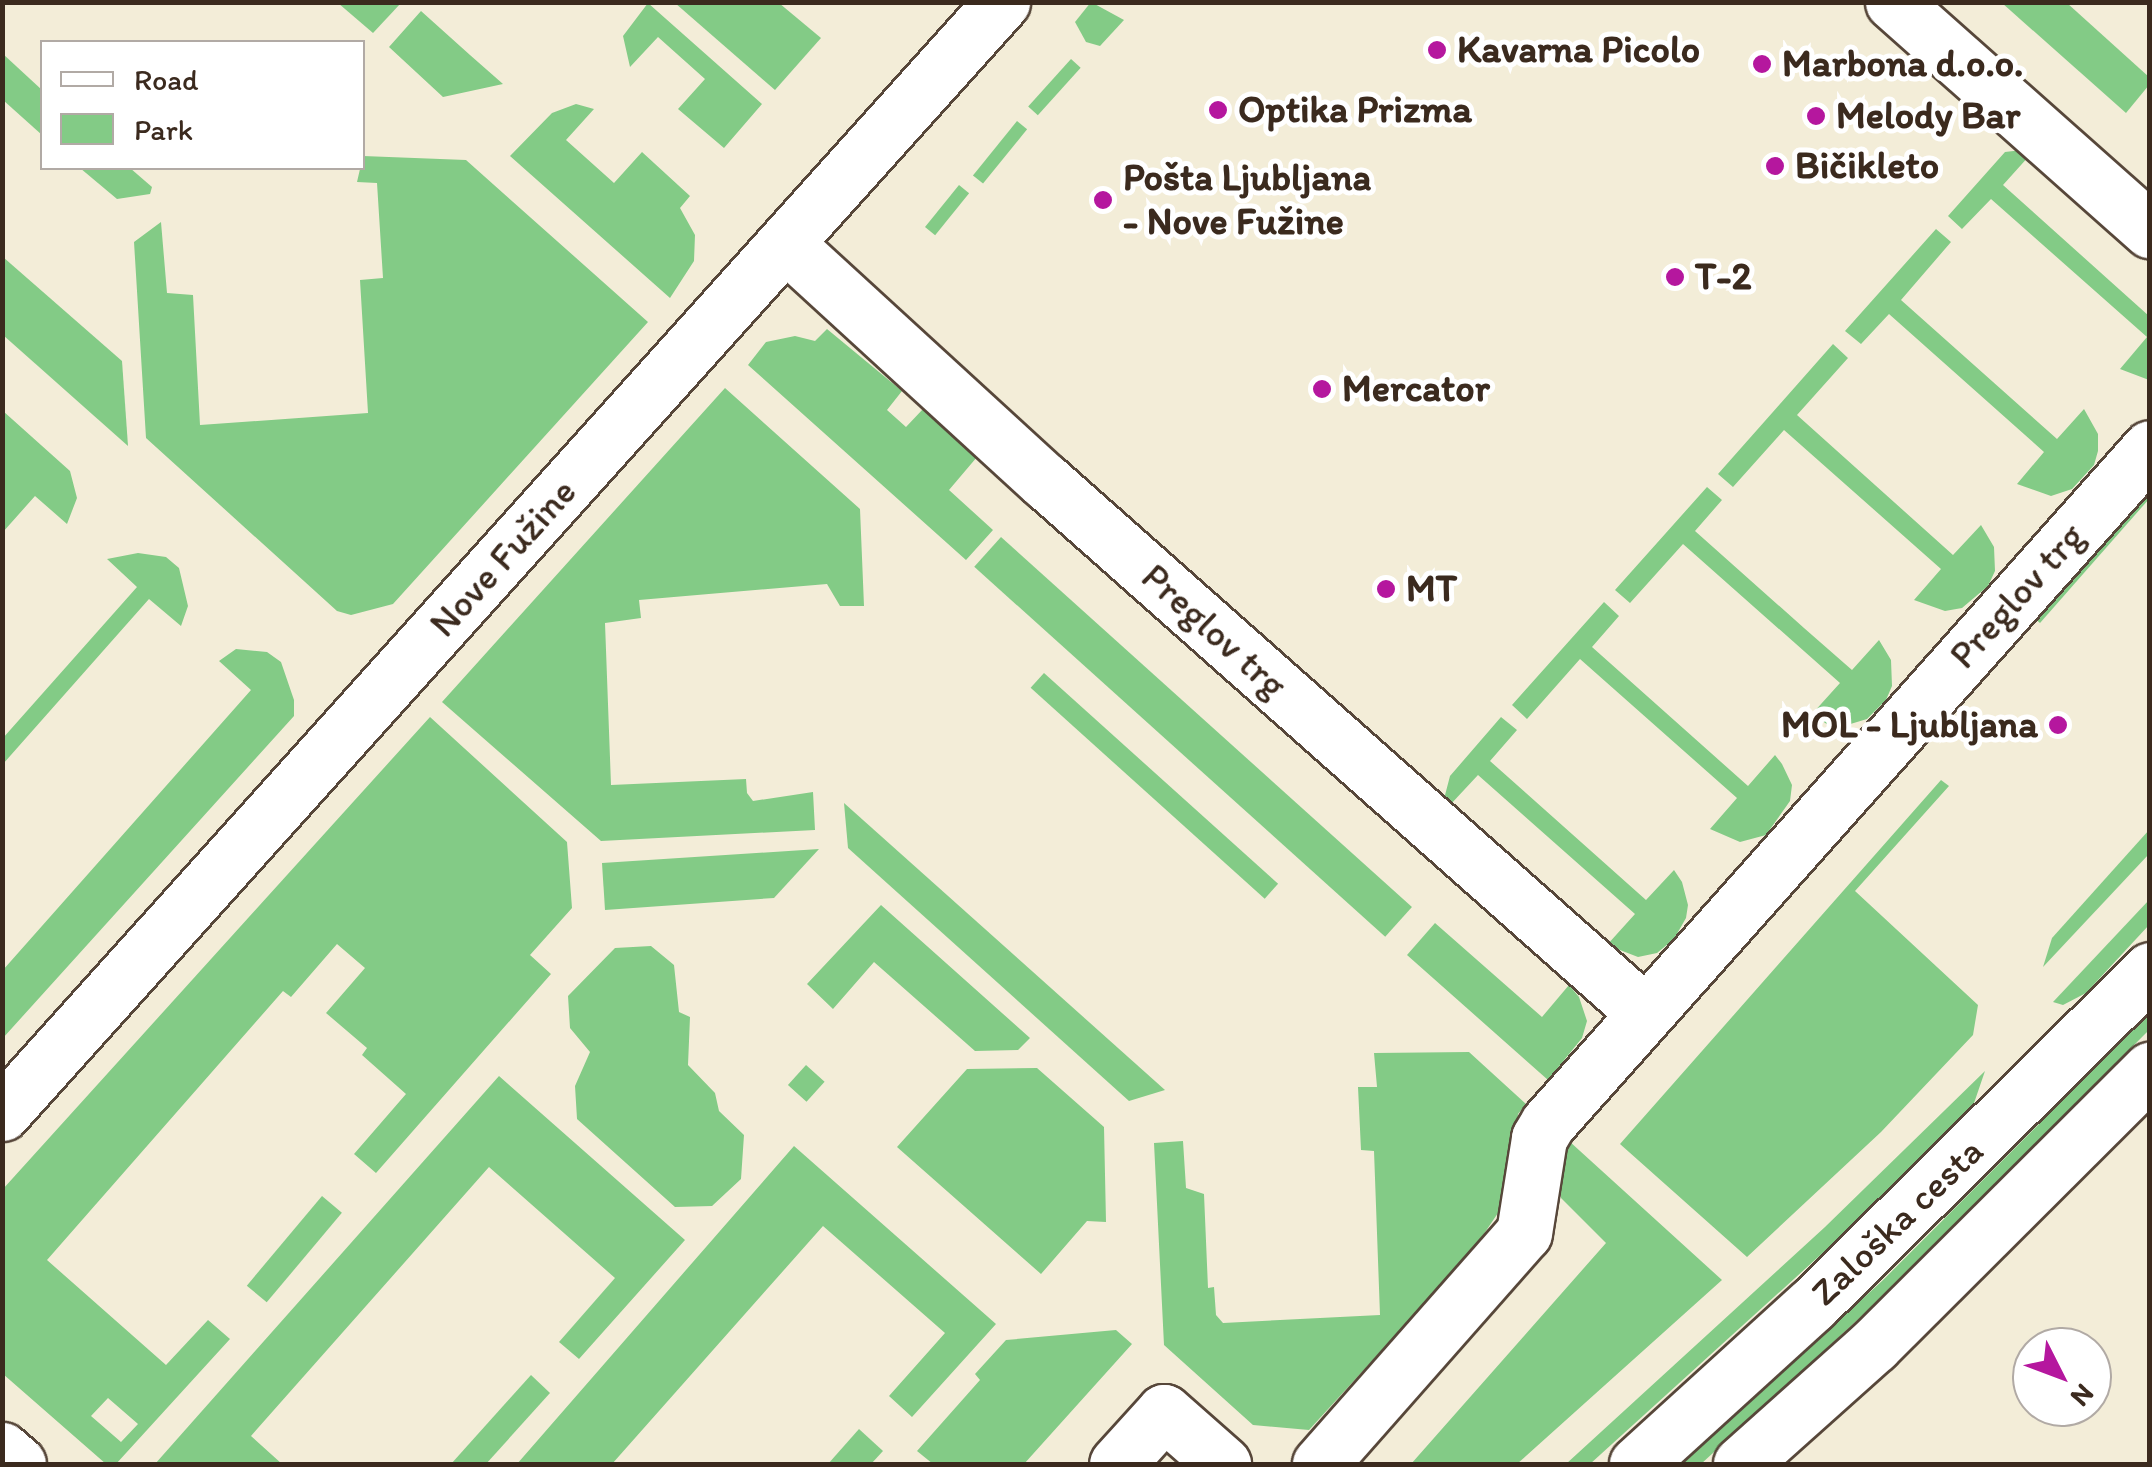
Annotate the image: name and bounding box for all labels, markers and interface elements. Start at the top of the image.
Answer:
place label: Kavarna Picolo [1457,27,1700,73]
marker: Kavarna Picolo [1426,39,1448,61]
legend [40,40,365,170]
place label: Marbona d.o.o. [1782,41,2023,87]
marker: Marbona d.o.o. [1751,53,1773,75]
text: Road [134,61,199,98]
place label: Optika Prizma [1238,87,1471,133]
place label: Melody Bar [1836,93,2020,139]
marker: Optika Prizma [1207,99,1229,121]
marker: Melody Bar [1805,105,1827,127]
text: Park [134,111,193,148]
place label: Bičikleto [1795,143,1939,189]
place label: Pošta Ljubljana - Nove Fužine [1123,155,1370,244]
marker: Bičikleto [1764,155,1786,177]
marker: Pošta Ljubljana - Nove Fužine [1092,189,1114,211]
place label: T-2 [1695,254,1752,300]
marker: T-2 [1664,266,1686,288]
place label: Mercator [1342,366,1490,412]
marker: Mercator [1311,378,1333,400]
street label: Nove Fužine [420,470,586,646]
street label: Preglov trg [1940,514,2094,678]
street label: Preglov trg [1132,554,1296,708]
place label: MT [1406,566,1457,612]
marker: MT [1375,578,1397,600]
place label: MOL - Ljubljana [1781,702,2038,748]
marker: MOL - Ljubljana [2047,714,2069,736]
street label: Zaloška cesta [1801,1129,1993,1315]
north arrow [2012,1327,2112,1427]
text: N [2064,1377,2102,1414]

